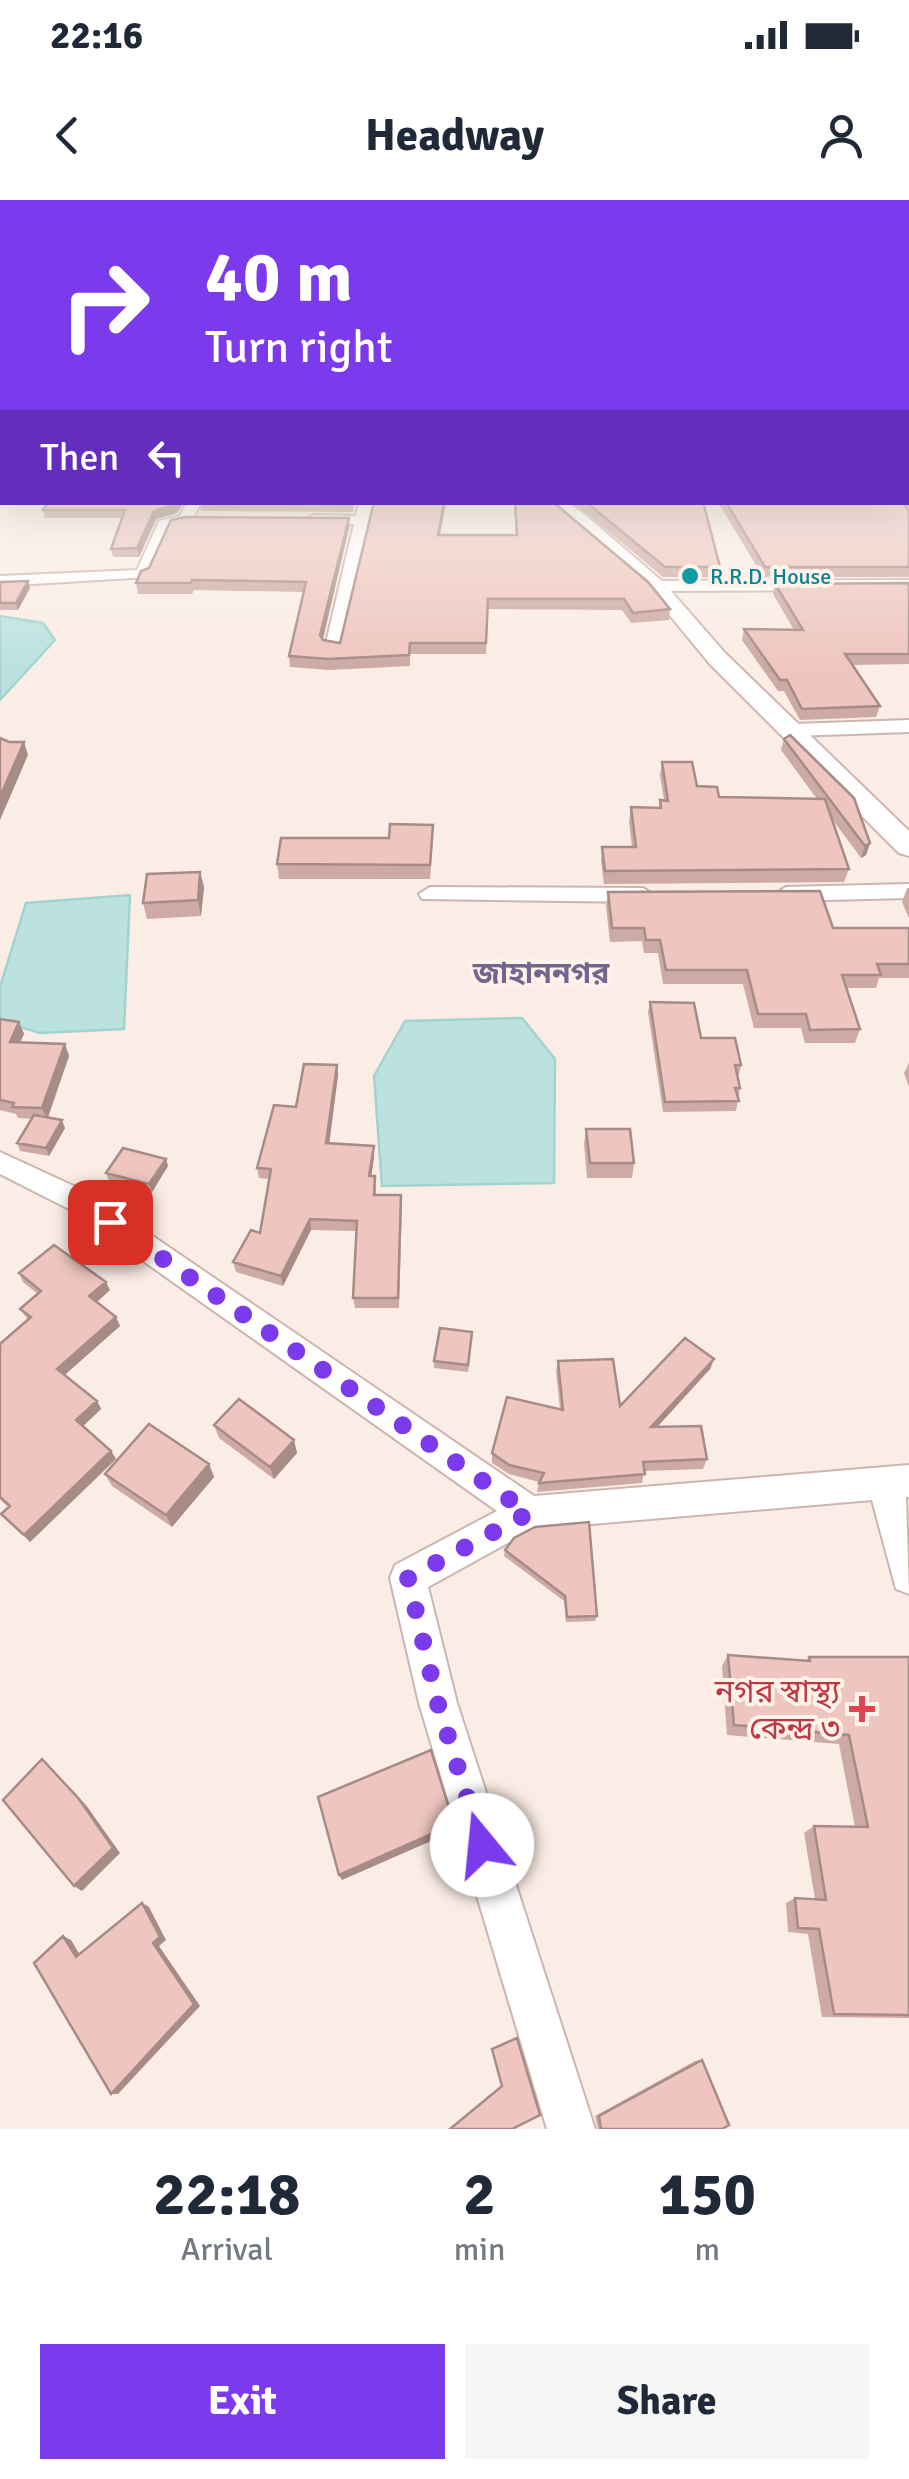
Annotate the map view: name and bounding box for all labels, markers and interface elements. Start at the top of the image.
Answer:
text: 22:16 [50,12,143,59]
icon: back [40,108,95,163]
text: Headway [365,108,544,163]
icon: person [814,108,869,163]
text: 40 m [205,234,353,320]
icon: right [40,240,170,370]
text: Turn right [205,320,393,375]
icon: left [139,430,194,485]
text: Then [40,434,119,481]
place label: R.R.D. House [710,563,831,590]
marker: R.R.D. House [679,565,701,587]
district label: জাহাননগর [472,955,610,992]
pin [68,1180,153,1265]
icon: arrive [83,1195,138,1250]
place label: নগর স্বাস্থ্য কেন্দ্র ৩ [714,1672,840,1748]
marker: নগর স্বাস্থ্য কেন্দ্র ৩ [849,1696,875,1722]
position arrow [430,1793,534,1897]
text: 22:18 [153,2158,301,2232]
text: 2 [463,2158,496,2232]
text: 150 [659,2158,756,2232]
text: Arrival [181,2230,273,2269]
text: min [454,2230,505,2269]
text: m [694,2230,720,2269]
button: Exit [40,2344,445,2459]
button: Share [465,2344,869,2459]

